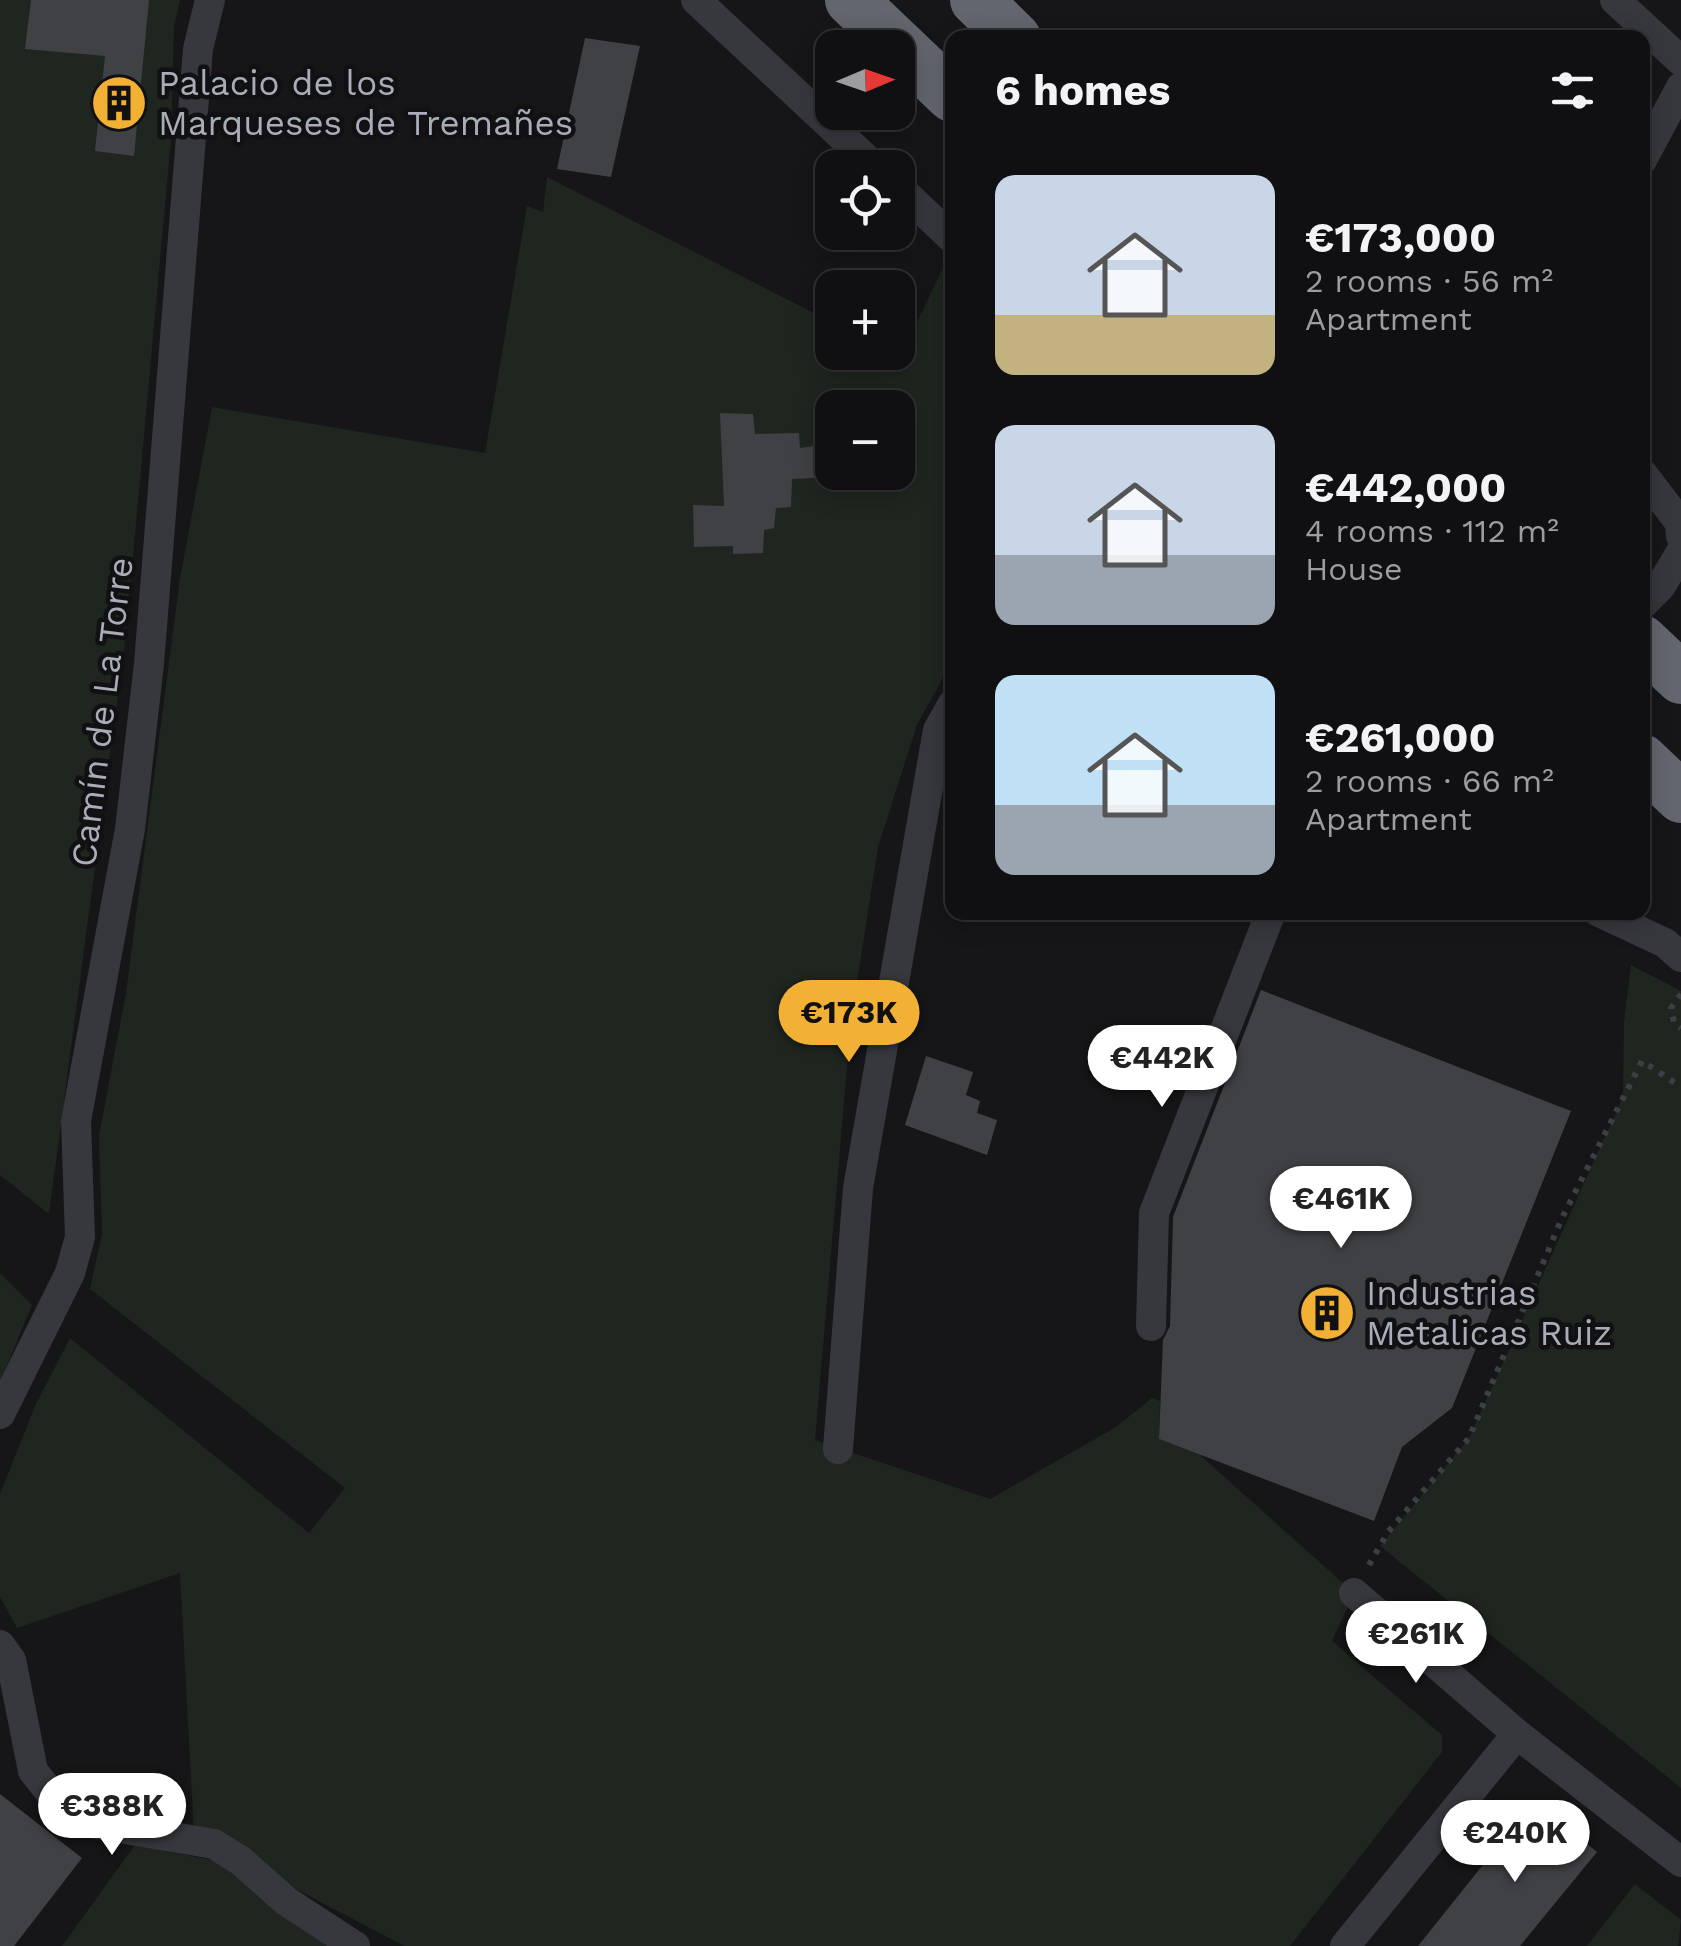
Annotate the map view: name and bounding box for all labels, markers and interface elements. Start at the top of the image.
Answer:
north arrow [815,30,915,130]
map controls [815,30,915,490]
place label: Palacio de los Marqueses de Tremañes [158,62,573,144]
icon: filters [1545,63,1600,118]
text: 6 homes [995,66,1170,115]
building icon: Palacio de los Marqueses de Tremañes [89,73,149,133]
button: locate [815,150,915,250]
text: €173,000 [1305,213,1496,262]
icon: home [1075,215,1195,335]
text: 2 rooms · 56 m² [1305,262,1553,300]
button: + [815,270,915,370]
text: Apartment [1305,300,1472,338]
button: − [815,390,915,490]
text: €442,000 [1305,463,1506,512]
icon: home [1075,465,1195,585]
text: 4 rooms · 112 m² [1305,512,1559,550]
text: House [1305,550,1403,588]
street label: Camín de La Torre [62,555,142,869]
text: €261,000 [1305,713,1496,762]
icon: home [1075,715,1195,835]
text: 2 rooms · 66 m² [1305,762,1554,800]
text: Apartment [1305,800,1472,838]
pin: €173K [779,980,919,1065]
text: €173K [801,993,897,1031]
pin: €442K [1092,1025,1232,1110]
text: €442K [1110,1038,1214,1076]
pin: €461K [1271,1166,1411,1251]
text: €461K [1292,1179,1390,1217]
place label: Industrias Metalicas Ruiz [1366,1272,1612,1354]
building icon: Industrias Metalicas Ruiz [1297,1283,1357,1343]
pin: €261K [1346,1601,1486,1686]
text: €261K [1368,1614,1464,1652]
pin: €388K [42,1773,182,1858]
text: €388K [60,1786,164,1824]
pin: €240K [1445,1800,1585,1885]
text: €240K [1463,1813,1567,1851]

